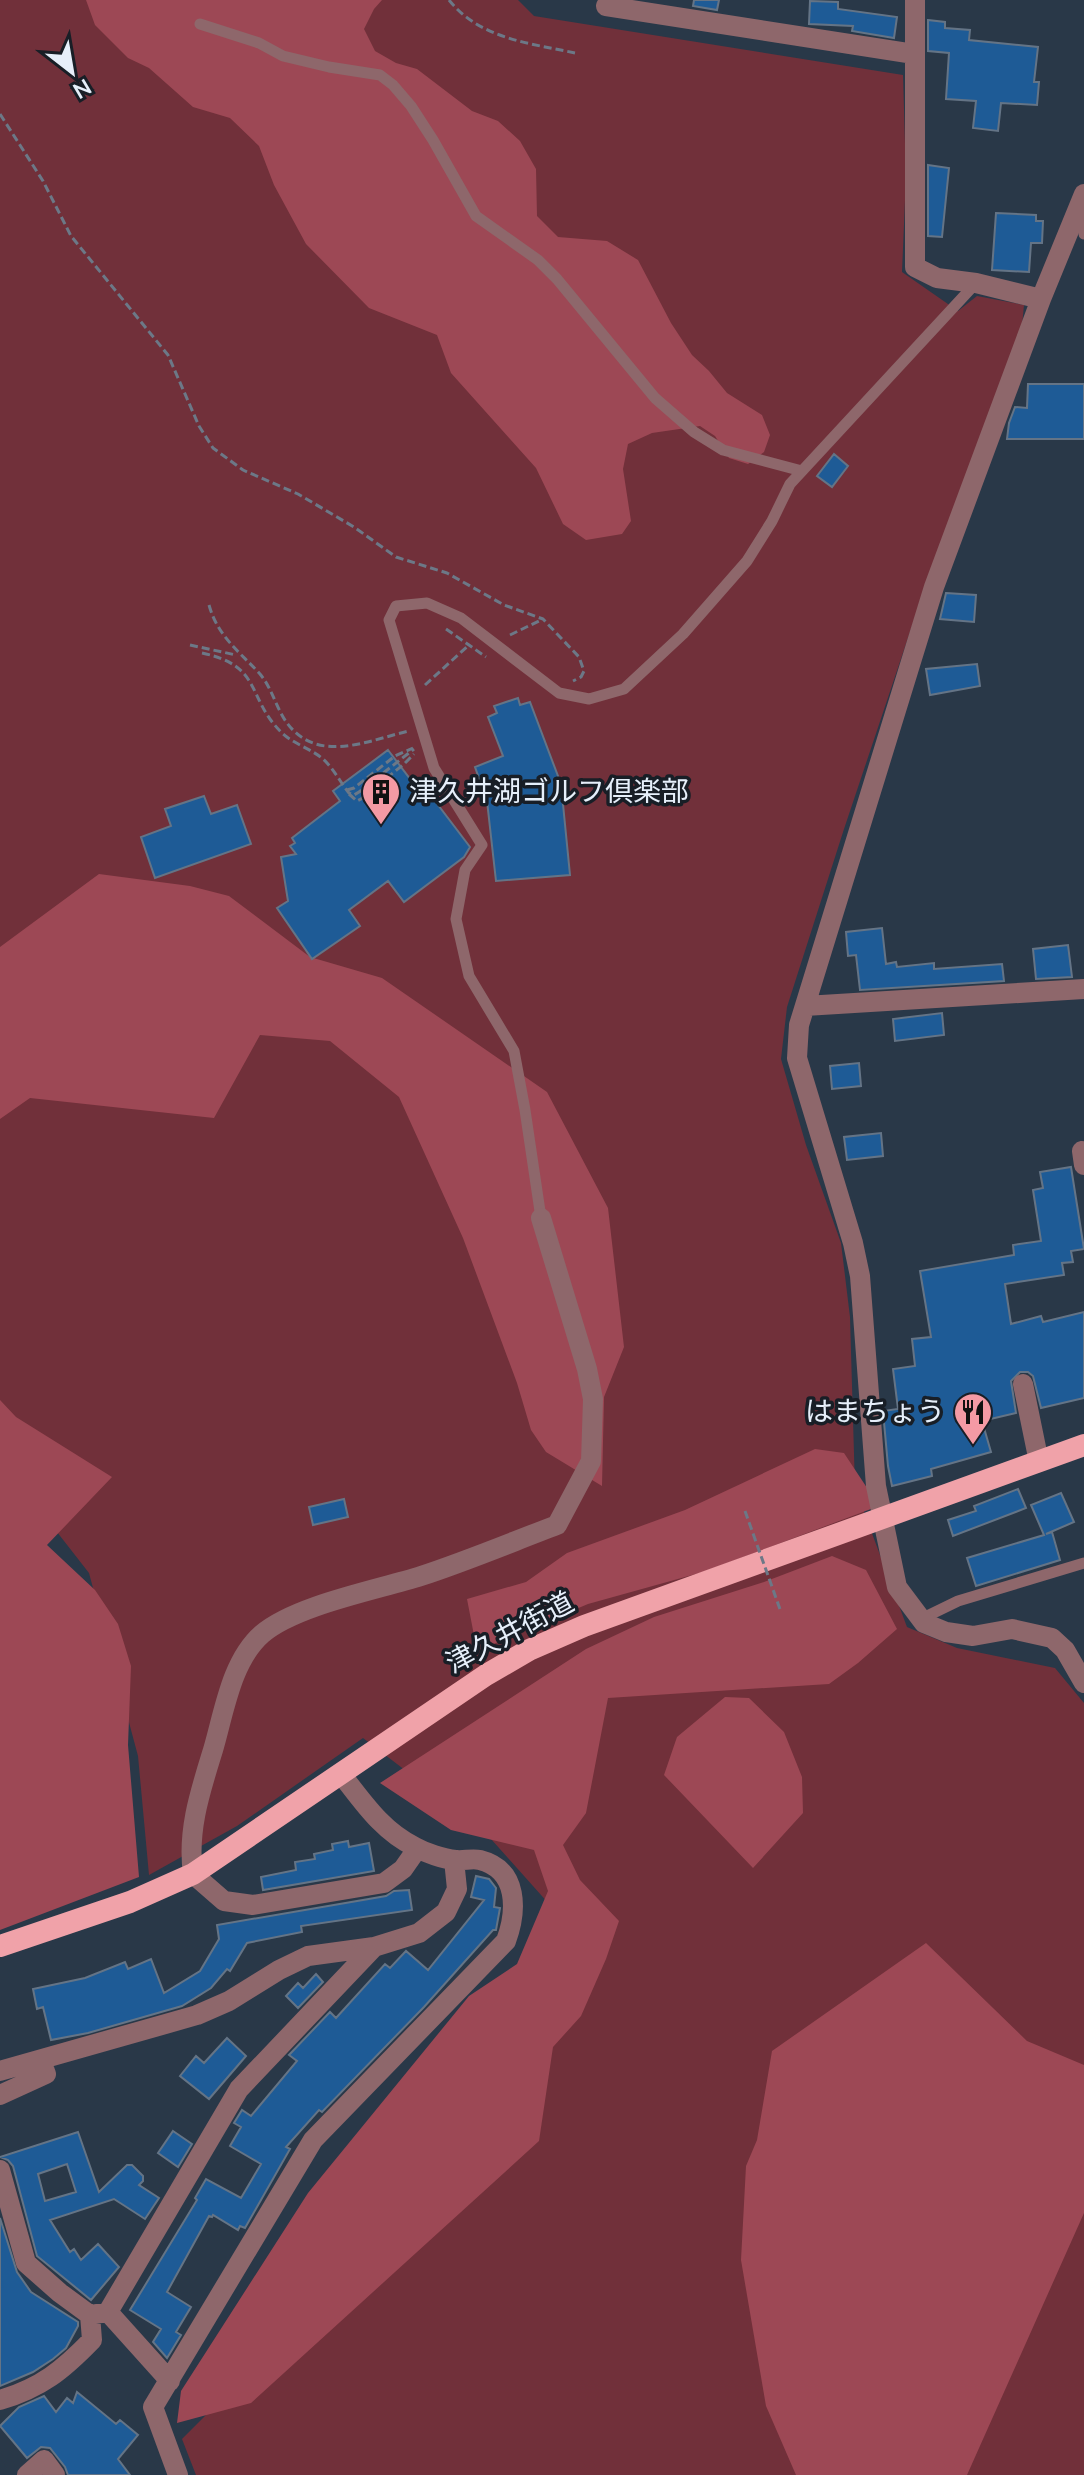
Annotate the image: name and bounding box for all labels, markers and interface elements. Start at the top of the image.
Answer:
north arrow [32,32,112,112]
text: N [67,71,97,105]
building icon: 津久井湖ゴルフ倶楽部 [360,771,402,826]
place label: 津久井湖ゴルフ倶楽部 [409,773,689,811]
restaurant icon: はまちょう [952,1391,994,1446]
place label: はまちょう [805,1393,945,1431]
street label: 津久井街道 [439,1583,581,1683]

